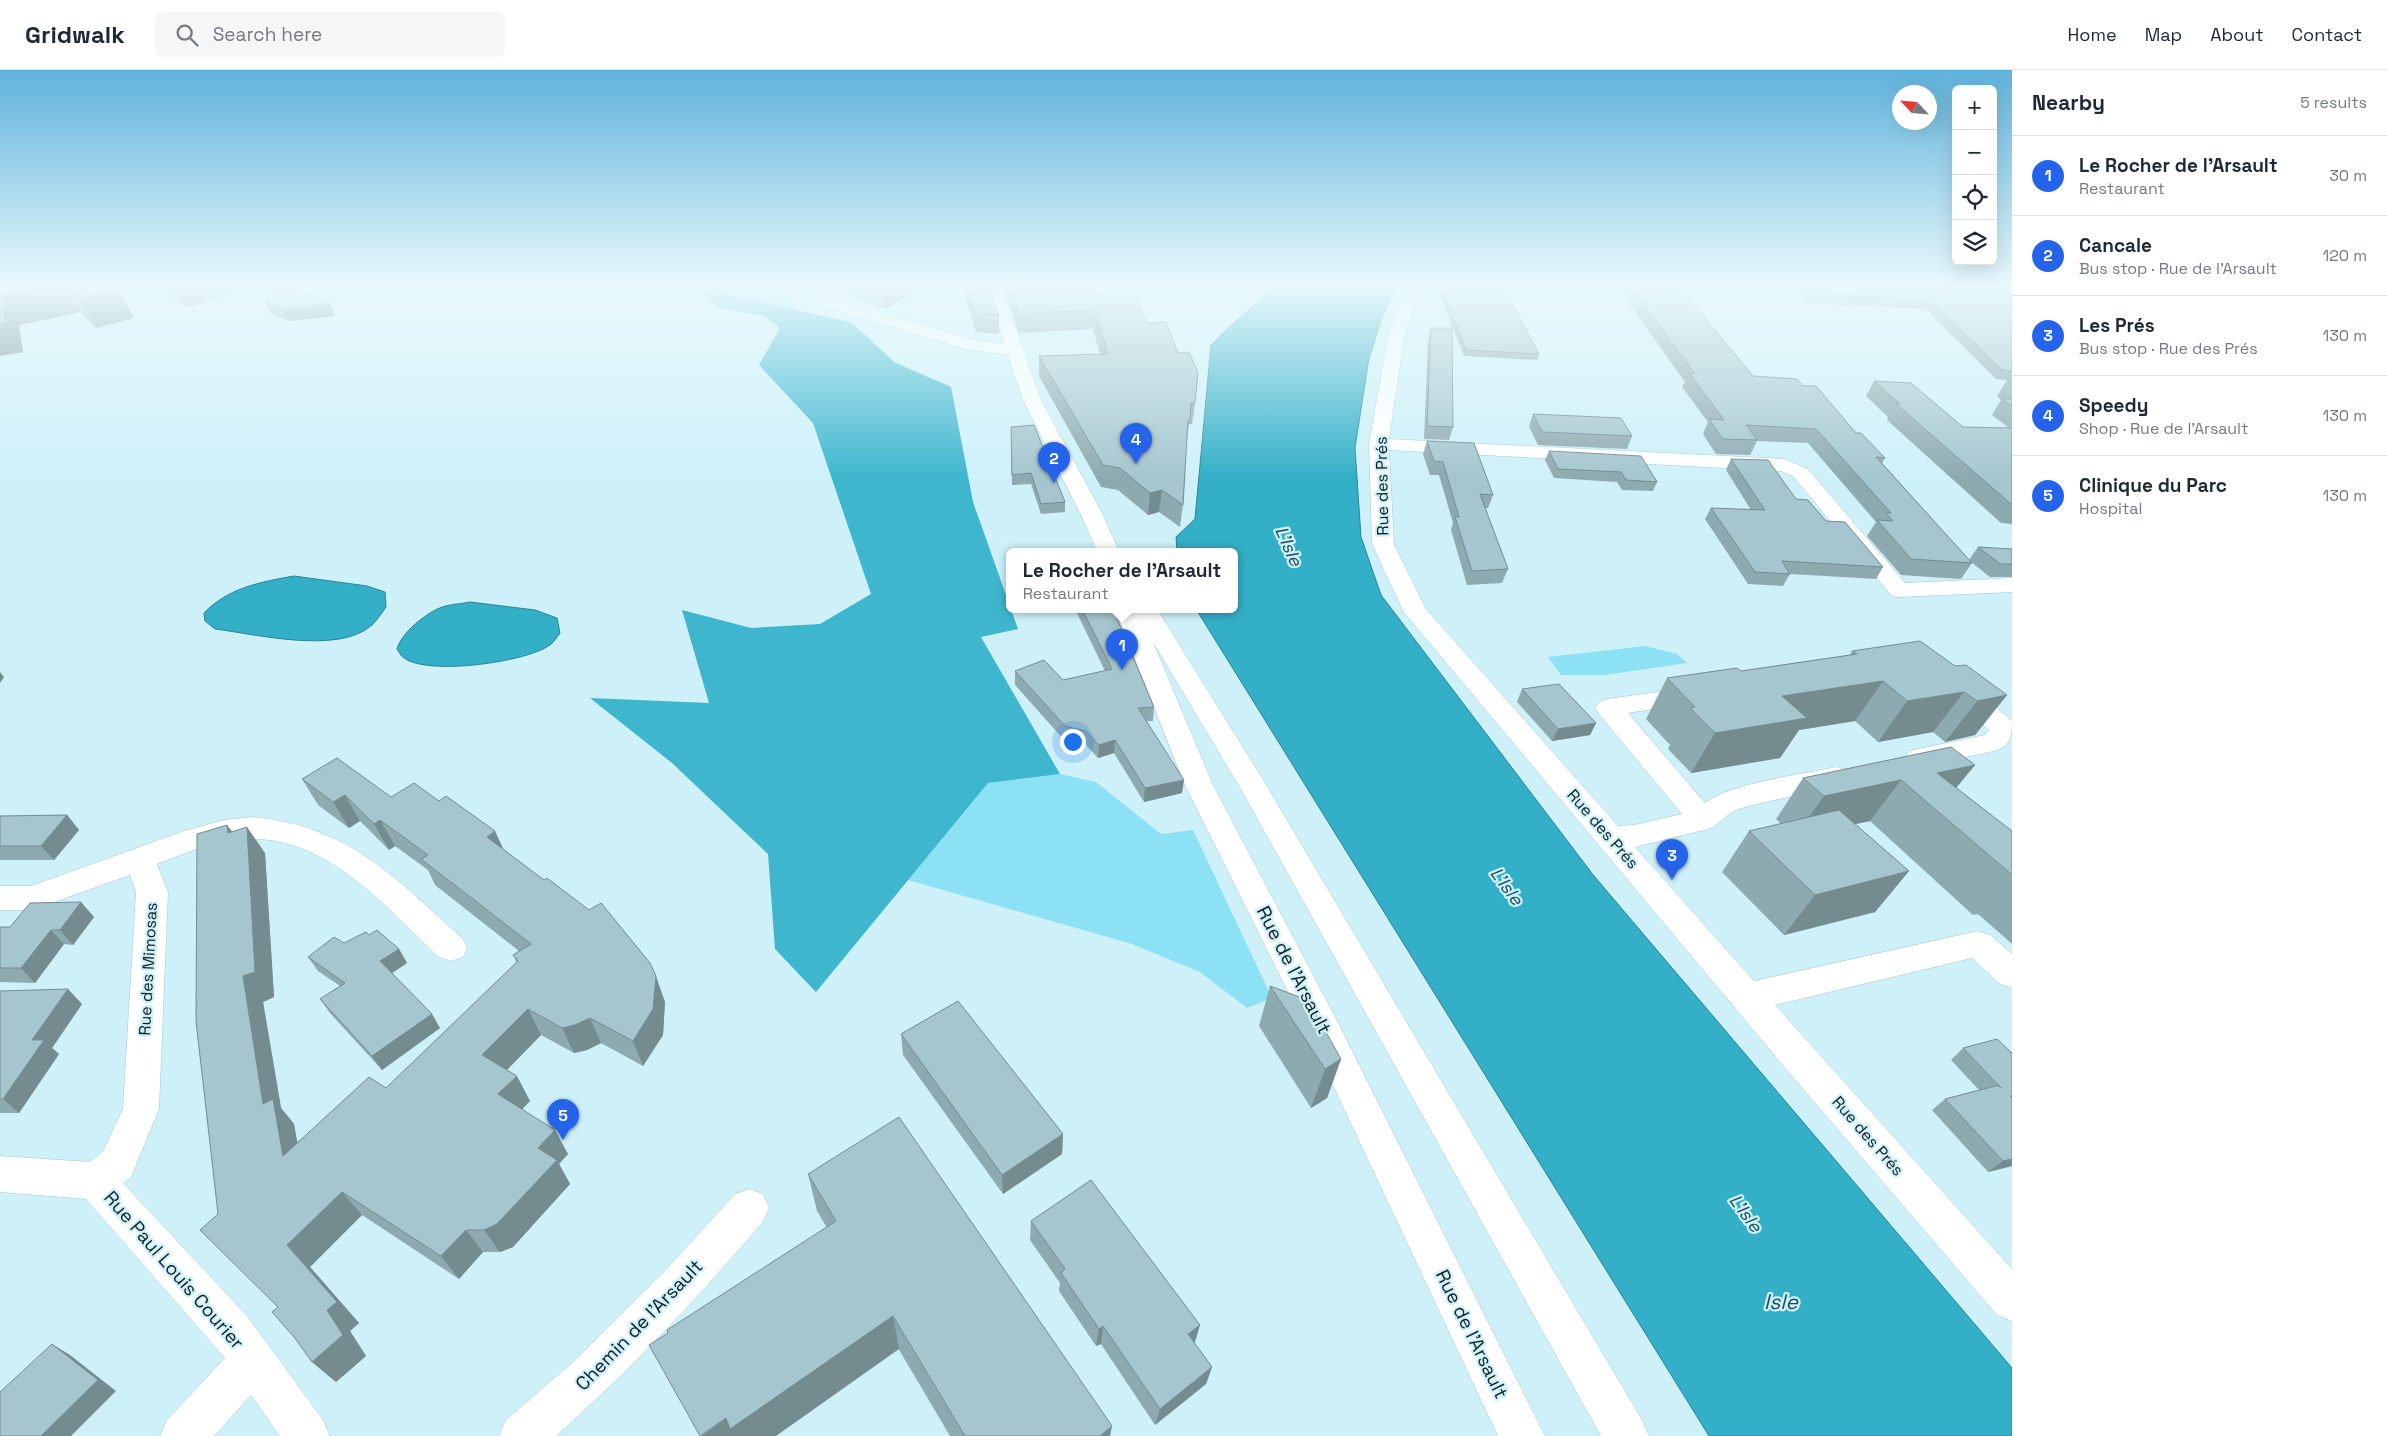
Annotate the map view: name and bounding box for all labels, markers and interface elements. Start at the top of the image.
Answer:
search box [155,12,505,57]
text: Gridwalk [25,19,125,50]
icon: search [173,21,201,49]
text: Search here [213,22,322,47]
text: Home [2068,23,2117,46]
text: Map [2145,23,2182,46]
text: About [2210,23,2264,46]
text: Contact [2292,23,2362,46]
north arrow [1892,85,1937,130]
map controls [1952,85,1997,265]
button: + [1952,85,1997,130]
text: Nearby [2032,89,2105,116]
text: 5 results [2300,92,2367,113]
button: − [1952,130,1997,175]
text: Le Rocher de l'Arsault [2079,153,2278,178]
text: 1 [2044,165,2052,186]
text: 30 m [2329,165,2367,186]
button: locate [1952,175,1997,220]
text: Restaurant [2079,178,2165,199]
button: layers [1952,220,1997,265]
text: Cancale [2079,233,2152,258]
text: 2 [2043,245,2053,266]
text: 120 m [2323,245,2367,266]
text: Bus stop · Rue de l'Arsault [2079,258,2277,279]
text: Les Prés [2079,313,2155,338]
text: 3 [2043,325,2053,346]
text: 130 m [2323,325,2367,346]
text: Bus stop · Rue des Prés [2079,338,2258,359]
text: Speedy [2079,393,2148,418]
text: 4 [2043,405,2053,426]
text: 130 m [2323,405,2367,426]
text: Shop · Rue de l'Arsault [2079,418,2248,439]
pin: 4 [1120,423,1152,464]
street label: Rue des Prés [1371,436,1393,536]
pin: 2 [1038,442,1070,483]
text: Clinique du Parc [2079,473,2227,498]
text: 5 [2043,485,2053,506]
text: 130 m [2323,485,2367,506]
text: Hospital [2079,498,2142,519]
water label: L'Isle [1270,522,1308,571]
popup [1006,548,1238,613]
text: Le Rocher de l'Arsault [1023,558,1221,583]
text: Restaurant [1023,583,1109,604]
pin: 1 [1106,629,1138,670]
your location [1060,729,1086,755]
street label: Rue des Prés [1563,785,1643,873]
pin: 3 [1656,839,1688,880]
water label: L'Isle [1486,862,1529,911]
street label: Rue des Mimosas [134,902,162,1036]
street label: Rue de l'Arsault [1251,902,1337,1038]
street label: Rue des Prés [1828,1092,1908,1180]
pin: 5 [547,1099,579,1140]
street label: Rue Paul Louis Courier [98,1186,250,1354]
water label: L'Isle [1725,1189,1768,1238]
street label: Chemin de l'Arsault [570,1254,708,1396]
street label: Rue de l'Arsault [1430,1265,1514,1403]
water label: Isle [1764,1288,1799,1315]

